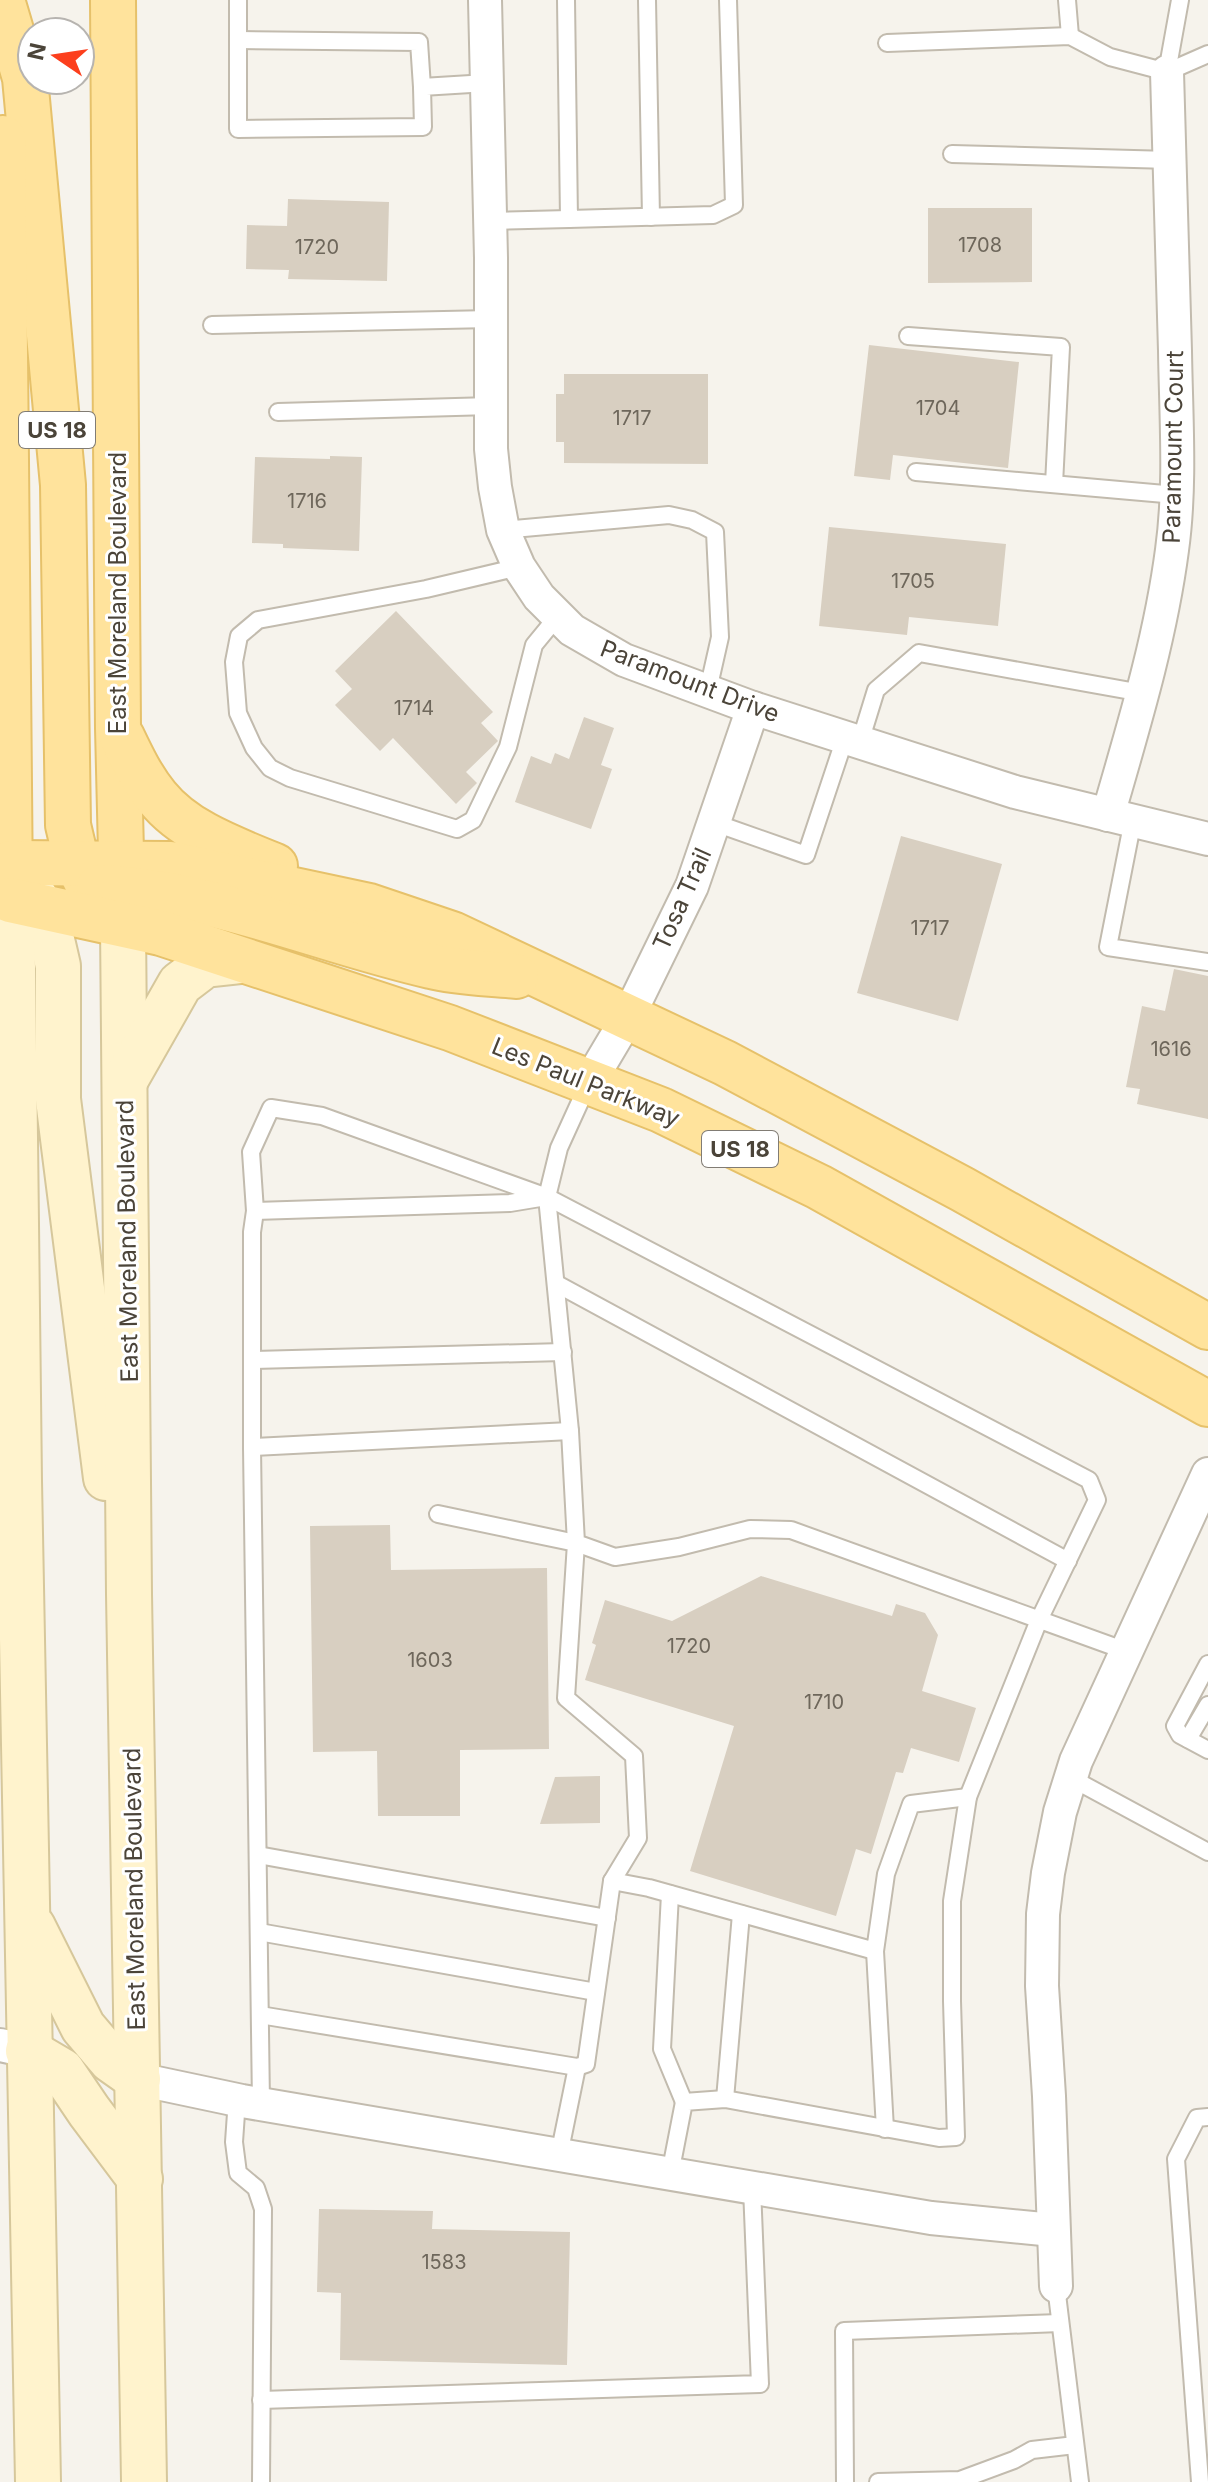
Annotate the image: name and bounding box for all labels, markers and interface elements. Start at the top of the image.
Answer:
north arrow [16,16,96,96]
text: N [22,40,51,63]
house number: 1708 [958,233,1002,257]
house number: 1720 [295,235,339,259]
street label: Paramount Court [1157,350,1189,544]
house number: 1704 [916,396,960,420]
house number: 1717 [613,406,651,430]
road number: US 18 [19,412,95,448]
street label: East Moreland Boulevard [103,452,132,734]
house number: 1716 [287,489,327,513]
house number: 1705 [891,569,935,593]
street label: Paramount Drive [596,634,784,728]
house number: 1714 [394,696,434,720]
street label: Tosa Trail [647,843,717,955]
house number: 1717 [911,916,949,940]
street label: Les Paul Parkway [488,1031,684,1133]
house number: 1616 [1150,1037,1192,1061]
street label: East Moreland Boulevard [110,1099,144,1383]
road number: US 18 [702,1131,778,1167]
house number: 1720 [667,1634,711,1658]
house number: 1603 [407,1648,453,1672]
house number: 1710 [804,1690,844,1714]
street label: East Moreland Boulevard [117,1747,151,2031]
house number: 1583 [421,2250,467,2274]

